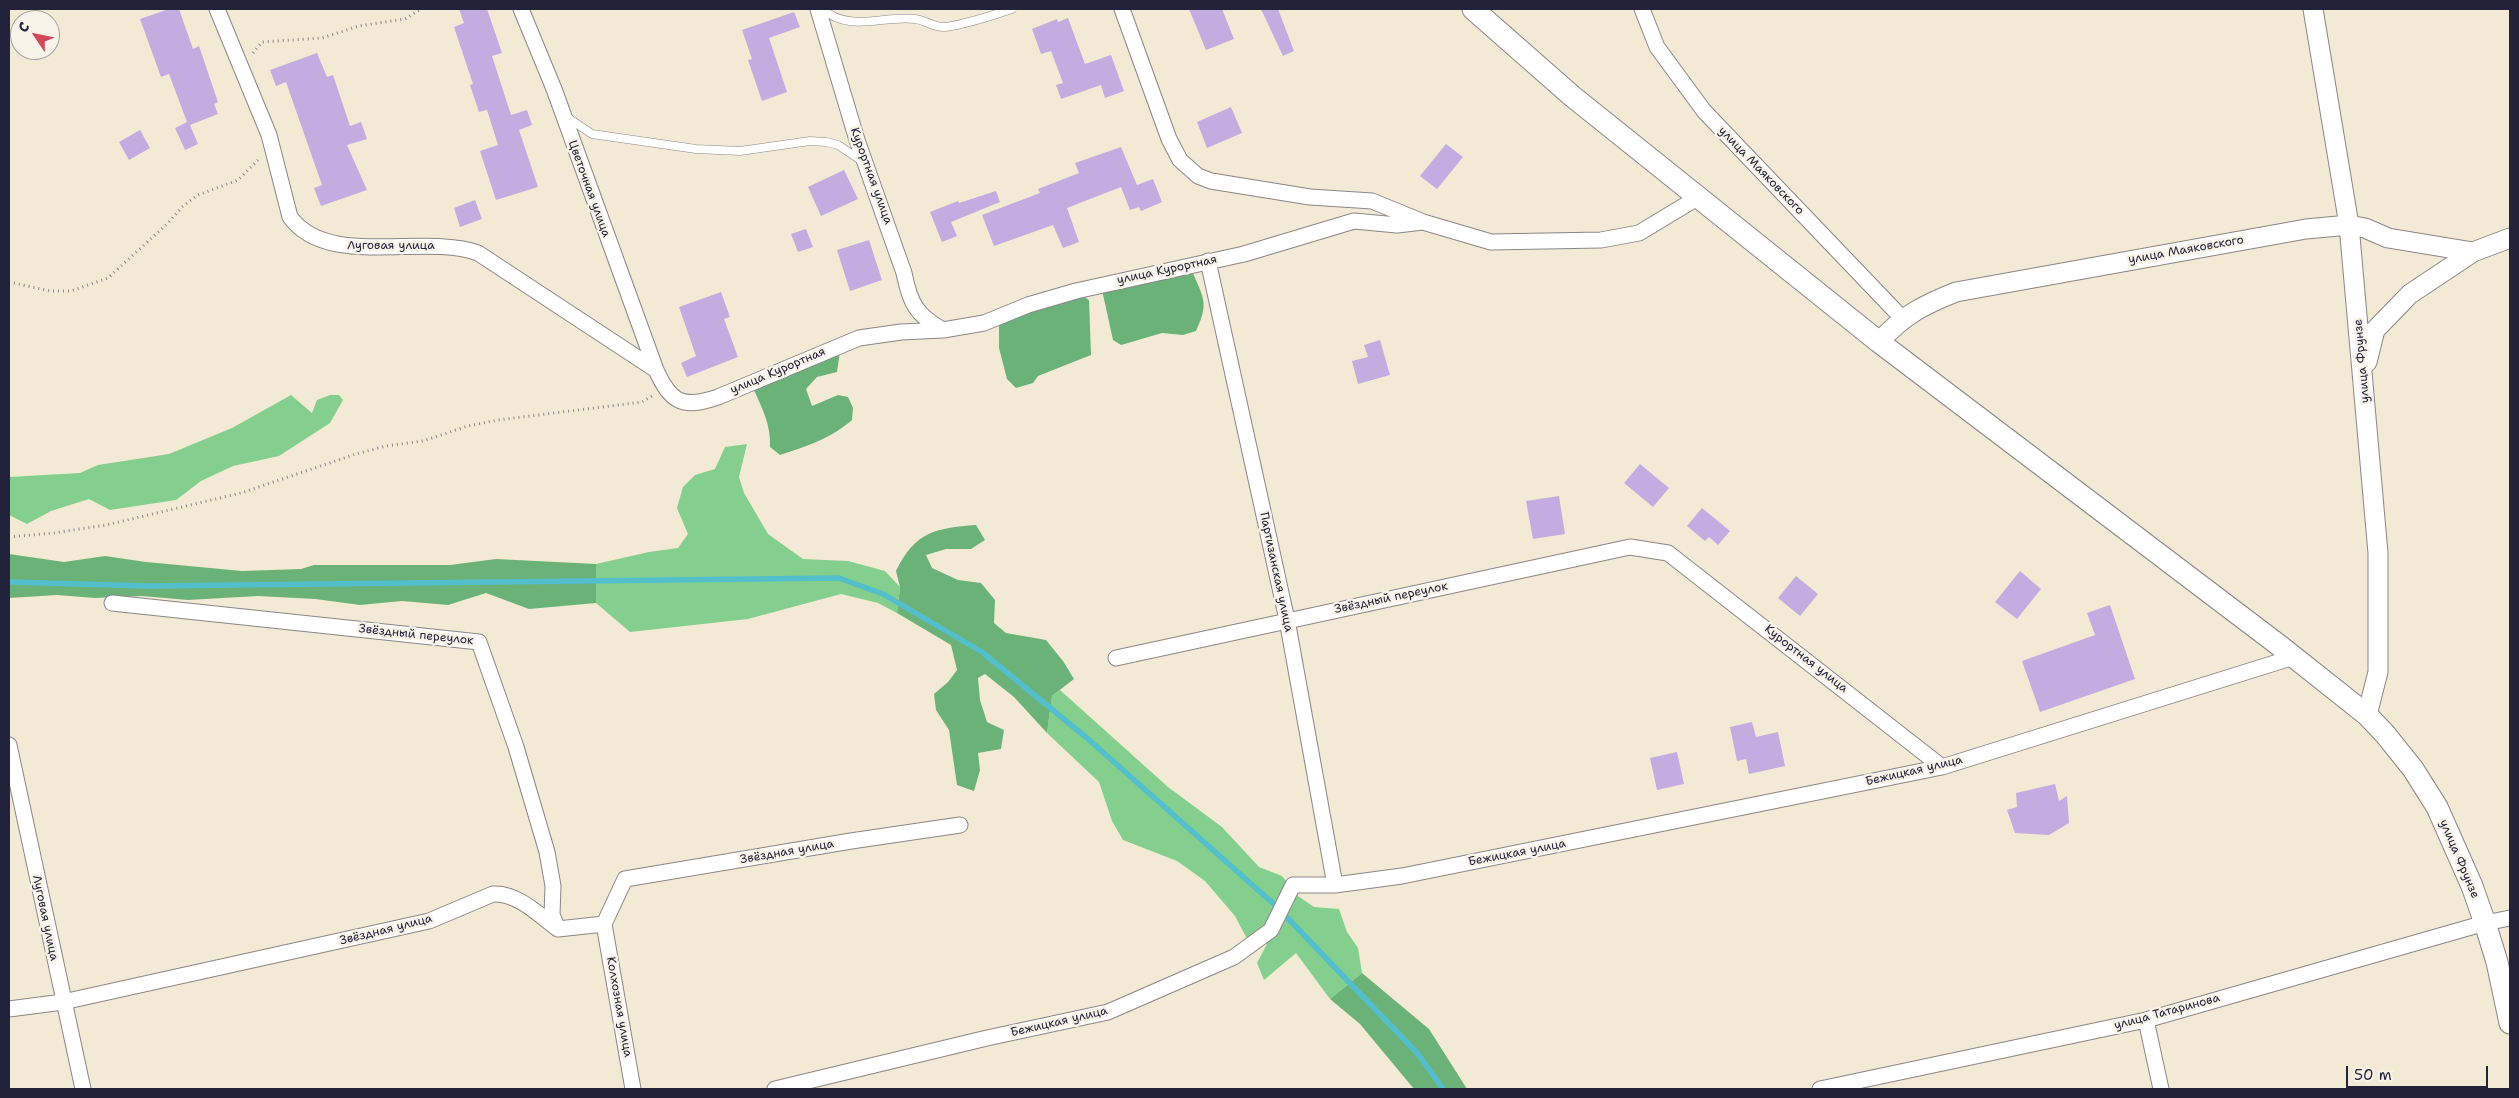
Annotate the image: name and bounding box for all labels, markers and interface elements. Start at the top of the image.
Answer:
north arrow [10,10,60,60]
text: С [14,19,33,36]
street label: улица Маяковского [1715,124,1807,218]
street label: Курортная улица [847,126,895,226]
street label: Цветочная улица [565,139,613,239]
street label: улица Маяковского [2127,233,2245,267]
street label: Луговая улица [347,239,435,253]
street label: улица Курортная [1116,252,1218,288]
street label: улица Фрунзе [2351,318,2373,404]
street label: улица Курортная [728,344,828,398]
street label: Партизанская улица [1256,511,1296,633]
street label: Звёздный переулок [1333,579,1449,617]
street label: Звёздный переулок [358,622,474,648]
street label: Курортная улица [1761,622,1851,696]
street label: Бежицкая улица [1864,753,1964,789]
street label: улица Фрунзе [2436,817,2482,901]
street label: Бежицкая улица [1467,836,1567,870]
street label: Звёздная улица [739,837,835,867]
street label: Луговая улица [29,874,61,962]
street label: Звёздная улица [338,912,434,948]
street label: Колхозная улица [603,956,635,1058]
street label: улица Татаринова [2113,991,2221,1033]
street label: Бежицкая улица [1009,1004,1109,1040]
scale bar [2349,1056,2492,1088]
text: 50 m [2354,1065,2392,1085]

